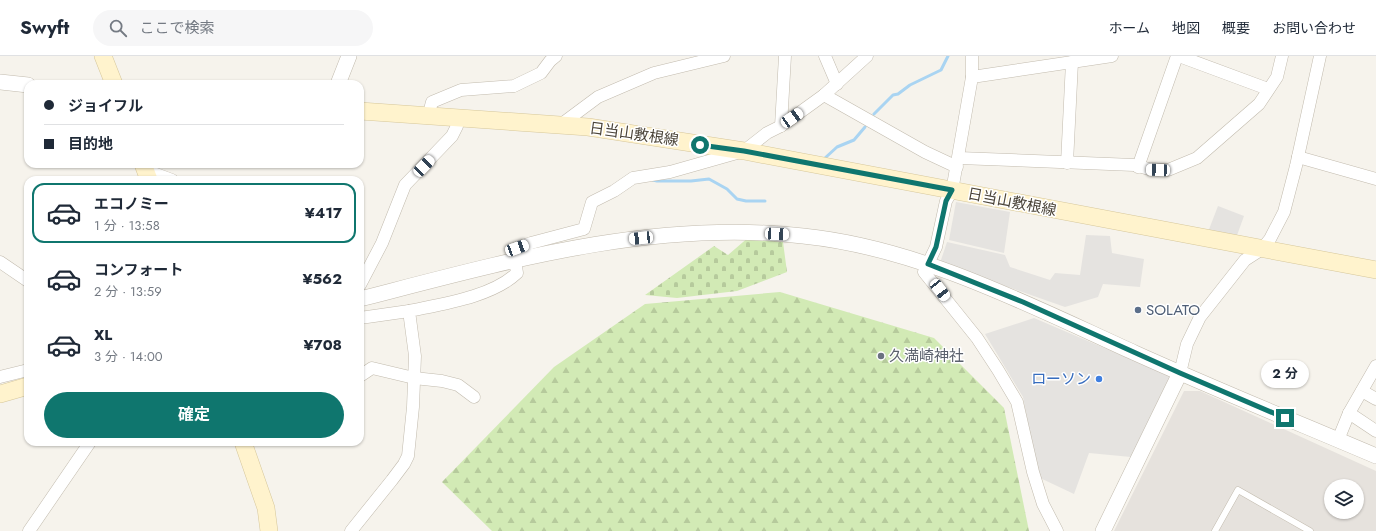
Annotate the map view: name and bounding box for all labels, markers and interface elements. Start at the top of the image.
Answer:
search box [93,10,373,46]
text: Swyft [20,14,69,41]
icon: search [107,17,129,39]
text: ここで検索 [139,17,214,39]
text: ホーム [1108,18,1150,38]
text: 地図 [1172,18,1200,38]
text: 概要 [1222,18,1250,38]
text: お問い合わせ [1272,18,1356,38]
text: ジョイフル [68,95,143,117]
car [779,106,805,130]
street label: 日当山敷根線 [588,117,680,151]
text: 目的地 [68,133,113,155]
route start [691,136,709,154]
car [411,153,437,179]
car [1146,164,1170,176]
street label: 日当山敷根線 [966,183,1058,221]
text: エコノミー [94,193,169,215]
icon: car [46,195,82,231]
text: ¥417 [305,202,342,224]
text: 1 分 · 13:58 [94,216,160,235]
car [765,227,789,241]
car [628,231,654,245]
car [504,238,530,258]
text: コンフォート [94,259,184,281]
icon: car [46,261,82,297]
text: ¥562 [302,268,342,290]
car [928,277,952,303]
text: 2 分 · 13:59 [94,282,162,301]
place label: SOLATO [1146,299,1200,321]
marker: SOLATO [1133,305,1143,315]
text: XL [94,324,112,346]
icon: car [46,327,82,363]
text: ¥708 [304,334,342,356]
place label: 久満崎神社 [889,345,964,367]
text: 3 分 · 14:00 [94,347,163,366]
marker: 久満崎神社 [876,351,886,361]
callout: 2 分 [1261,360,1309,388]
text: 2 分 [1272,364,1298,383]
place label: ローソン [1031,368,1091,390]
marker: ローソン [1094,374,1104,384]
button: 確定 [44,392,344,438]
route end [1276,409,1294,427]
map controls [1324,479,1364,519]
button: layers [1324,479,1364,519]

